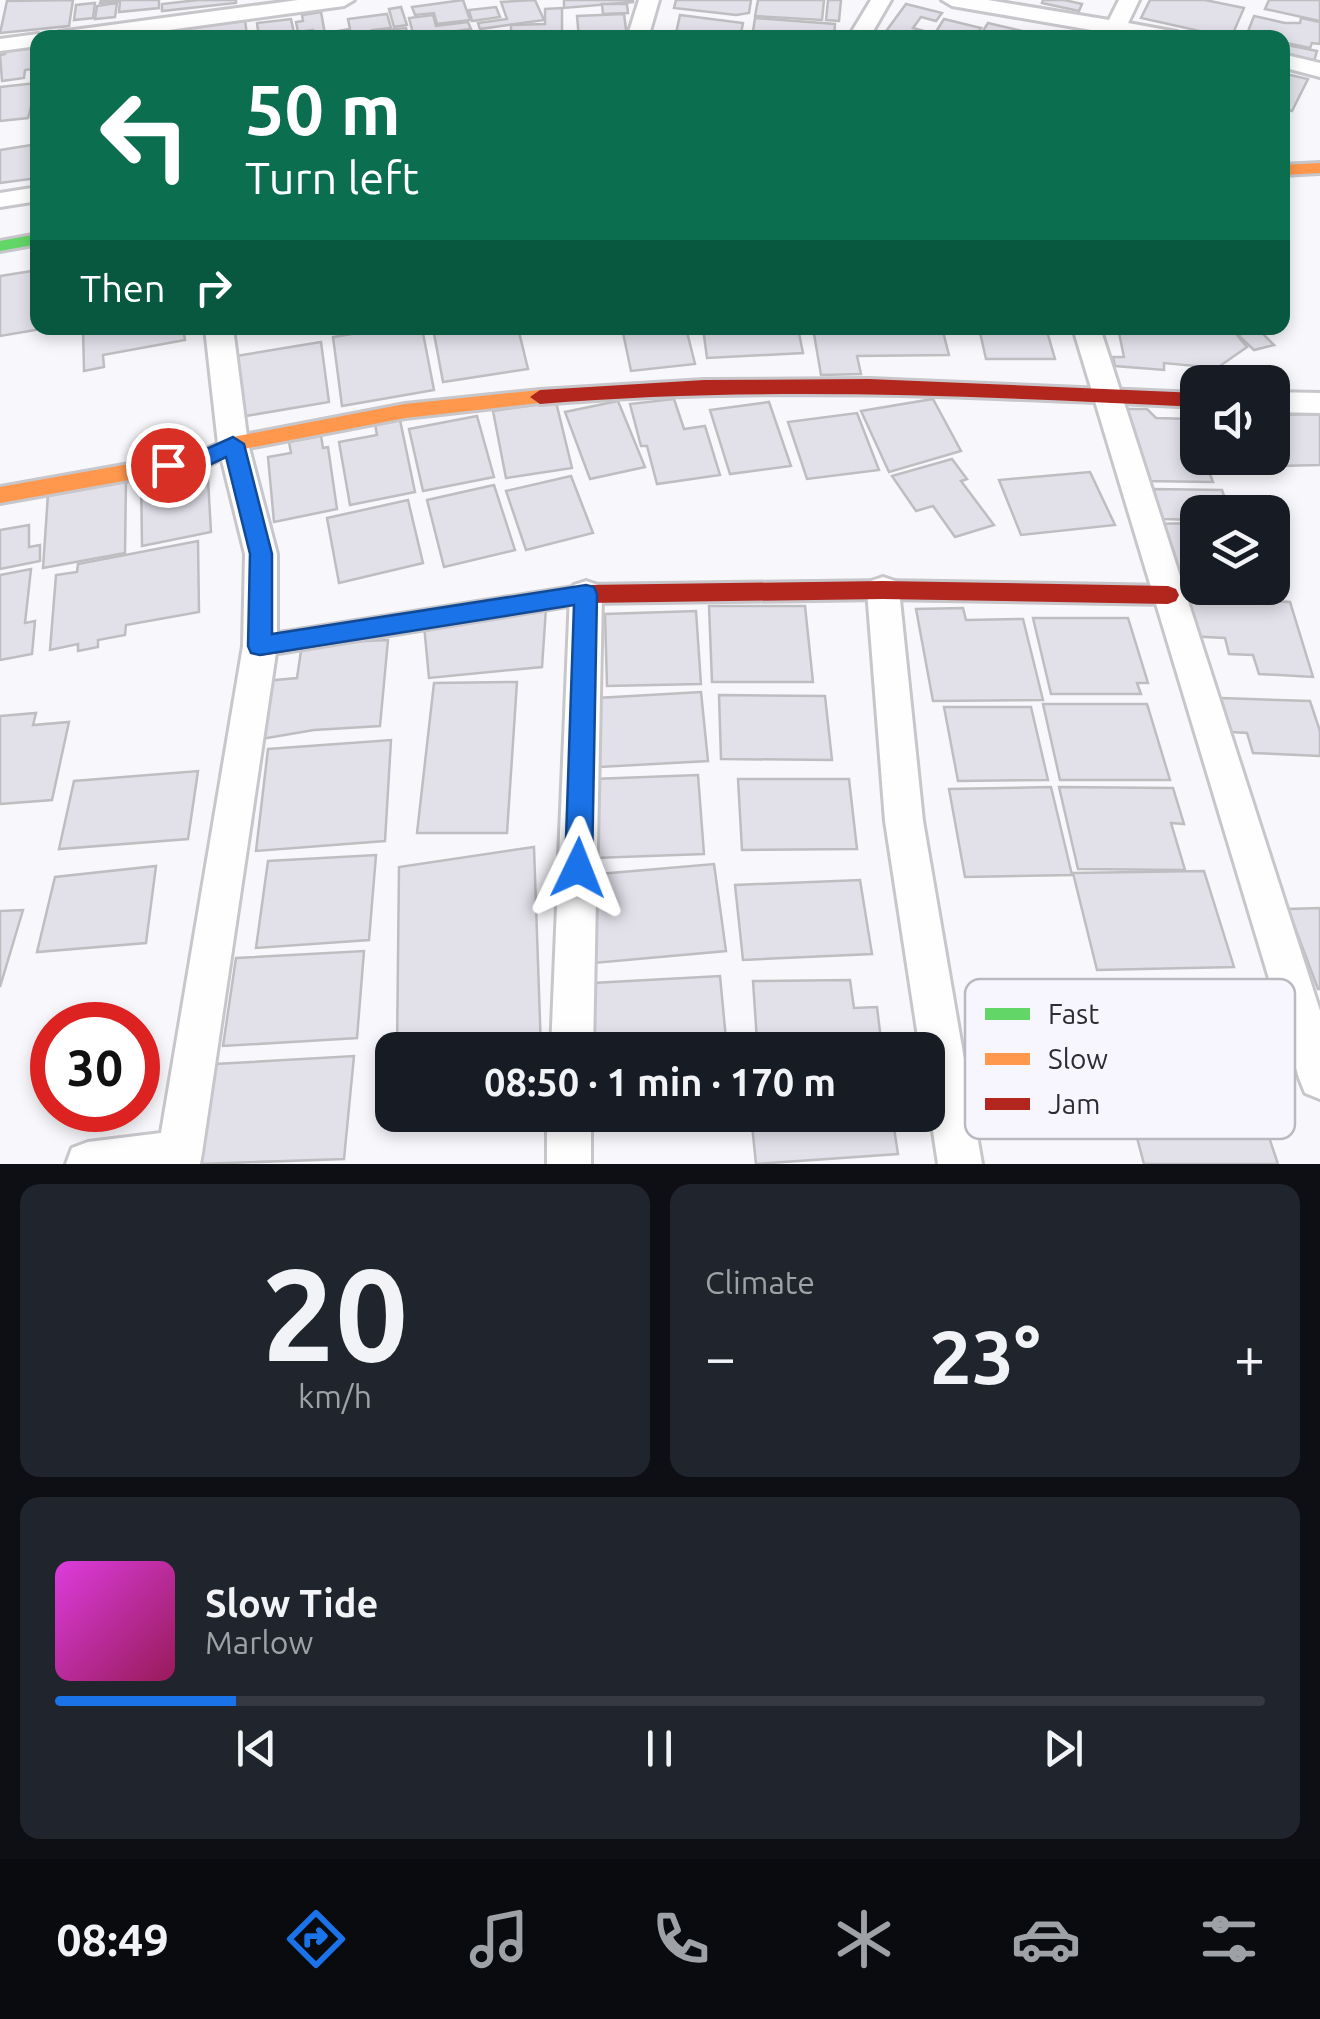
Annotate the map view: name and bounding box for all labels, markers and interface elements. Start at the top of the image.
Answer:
icon: left [80,70,210,200]
text: 50 m [245,70,401,148]
text: Turn left [245,152,419,203]
icon: right [186,260,241,315]
text: Then [80,267,166,309]
map controls [1180,365,1290,605]
button: sound [1180,365,1290,475]
pin [126,423,211,508]
icon: arrive [141,438,196,493]
button: layers [1180,495,1290,605]
position arrow [526,816,630,920]
legend [965,979,1295,1139]
text: Fast [1048,998,1099,1029]
speed limit sign: 30 [30,1002,160,1132]
text: Slow [1048,1043,1108,1074]
text: 08:50 · 1 min · 170 m [484,1061,836,1103]
text: Jam [1048,1088,1100,1119]
text: 20 [262,1240,408,1386]
text: Climate [705,1264,815,1300]
text: 23° [929,1314,1041,1398]
text: − [705,1326,736,1387]
text: + [1234,1326,1265,1387]
text: km/h [298,1378,372,1414]
text: Slow Tide [205,1582,378,1624]
text: Marlow [205,1624,313,1660]
icon: previous [229,1721,284,1776]
icon: pause [632,1721,687,1776]
icon: next [1036,1721,1091,1776]
icon: directions [281,1904,351,1974]
icon: music [464,1904,534,1974]
icon: phone [646,1904,716,1974]
icon: climate [829,1904,899,1974]
icon: car [1011,1904,1081,1974]
icon: filters [1194,1904,1264,1974]
text: 08:49 [56,1914,169,1965]

